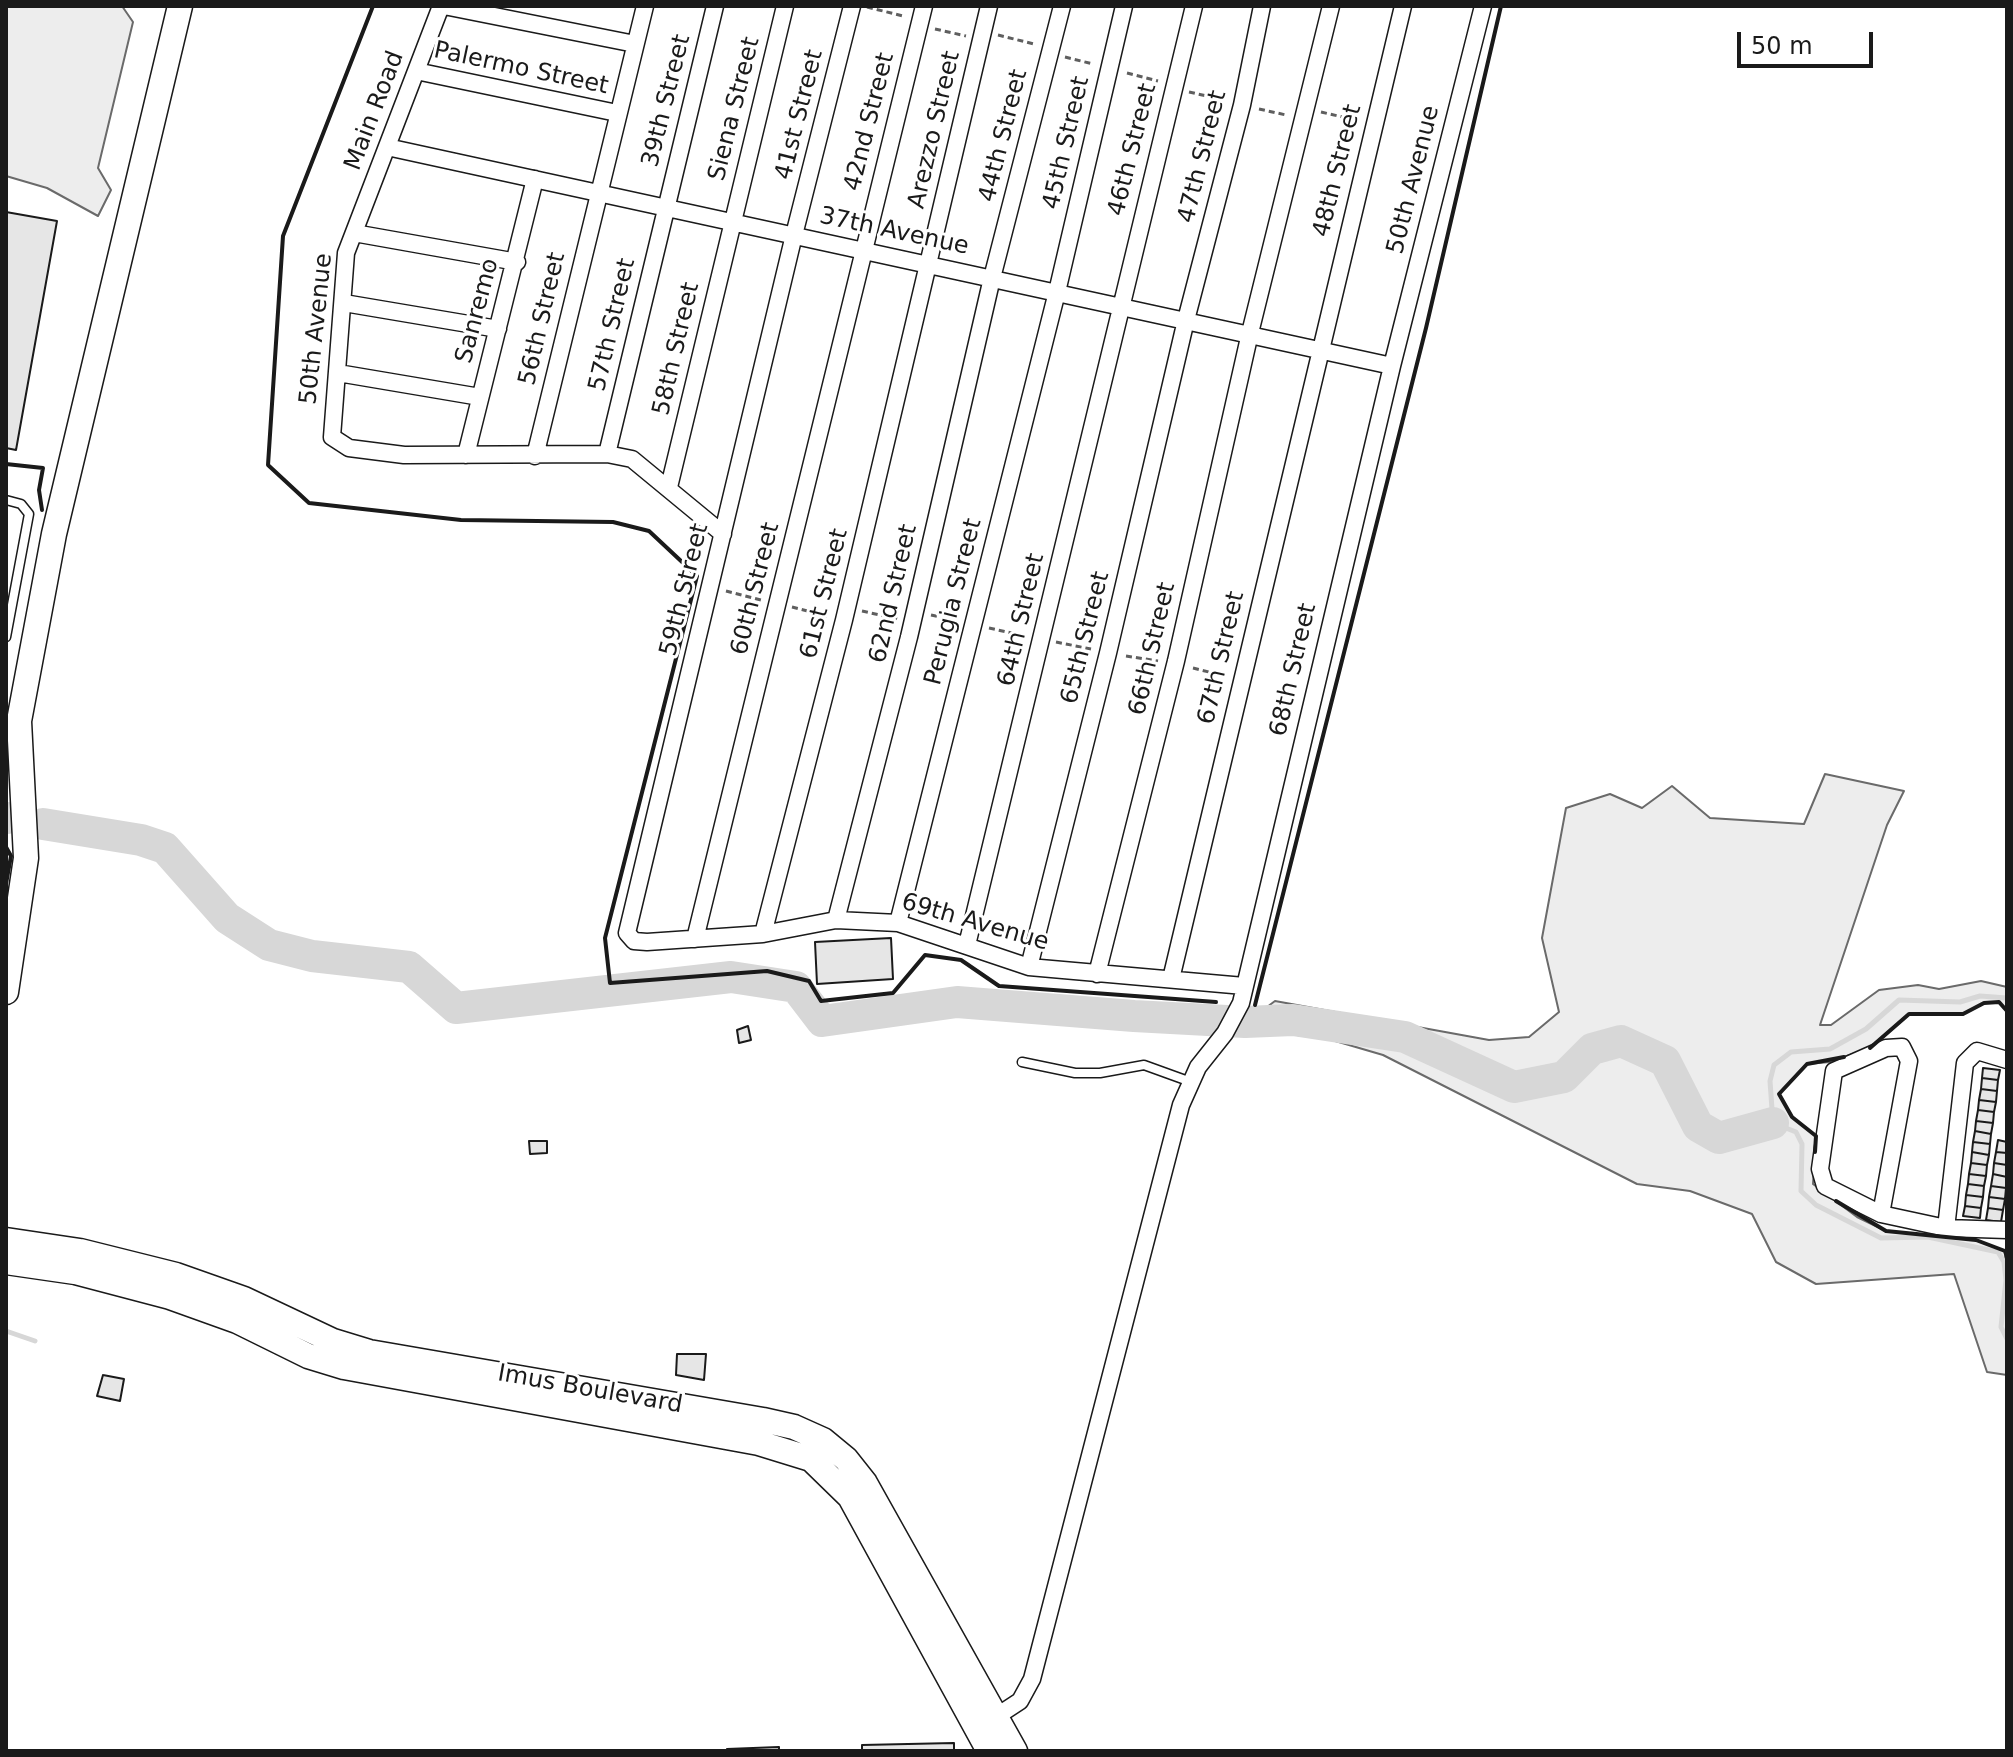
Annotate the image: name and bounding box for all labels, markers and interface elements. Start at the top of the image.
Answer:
scale bar [1741,16,1877,66]
street label: 39th Street [637,32,697,170]
text: 50 m [1751,32,1813,60]
street label: Siena Street [703,34,767,184]
street label: Palermo Street [431,36,611,102]
street label: Main Road [339,47,411,175]
street label: 41st Street [770,47,830,183]
street label: Arezzo Street [903,48,967,212]
street label: 42nd Street [839,50,901,194]
street label: 44th Street [974,67,1034,205]
street label: 45th Street [1038,74,1096,212]
street label: 46th Street [1103,81,1163,219]
street label: 47th Street [1173,88,1233,226]
street label: 48th Street [1308,102,1368,240]
street label: 50th Avenue [1382,103,1446,257]
street label: 37th Avenue [817,202,971,262]
street label: 56th Street [514,250,572,388]
street label: 50th Avenue [295,252,339,406]
street label: Sanremo [450,255,506,367]
street label: 57th Street [584,256,642,394]
street label: 58th Street [648,280,706,418]
street label: Perugia Street [919,516,989,688]
street label: 60th Street [726,520,786,658]
street label: 59th Street [655,521,715,659]
street label: 62nd Street [864,522,924,666]
street label: 61st Street [795,526,855,662]
street label: 64th Street [993,551,1051,689]
street label: 65th Street [1056,569,1116,707]
street label: 66th Street [1124,580,1182,718]
street label: 67th Street [1193,589,1251,727]
street label: 68th Street [1265,601,1323,739]
street label: 69th Avenue [898,888,1052,958]
street label: Imus Boulevard [495,1360,685,1420]

